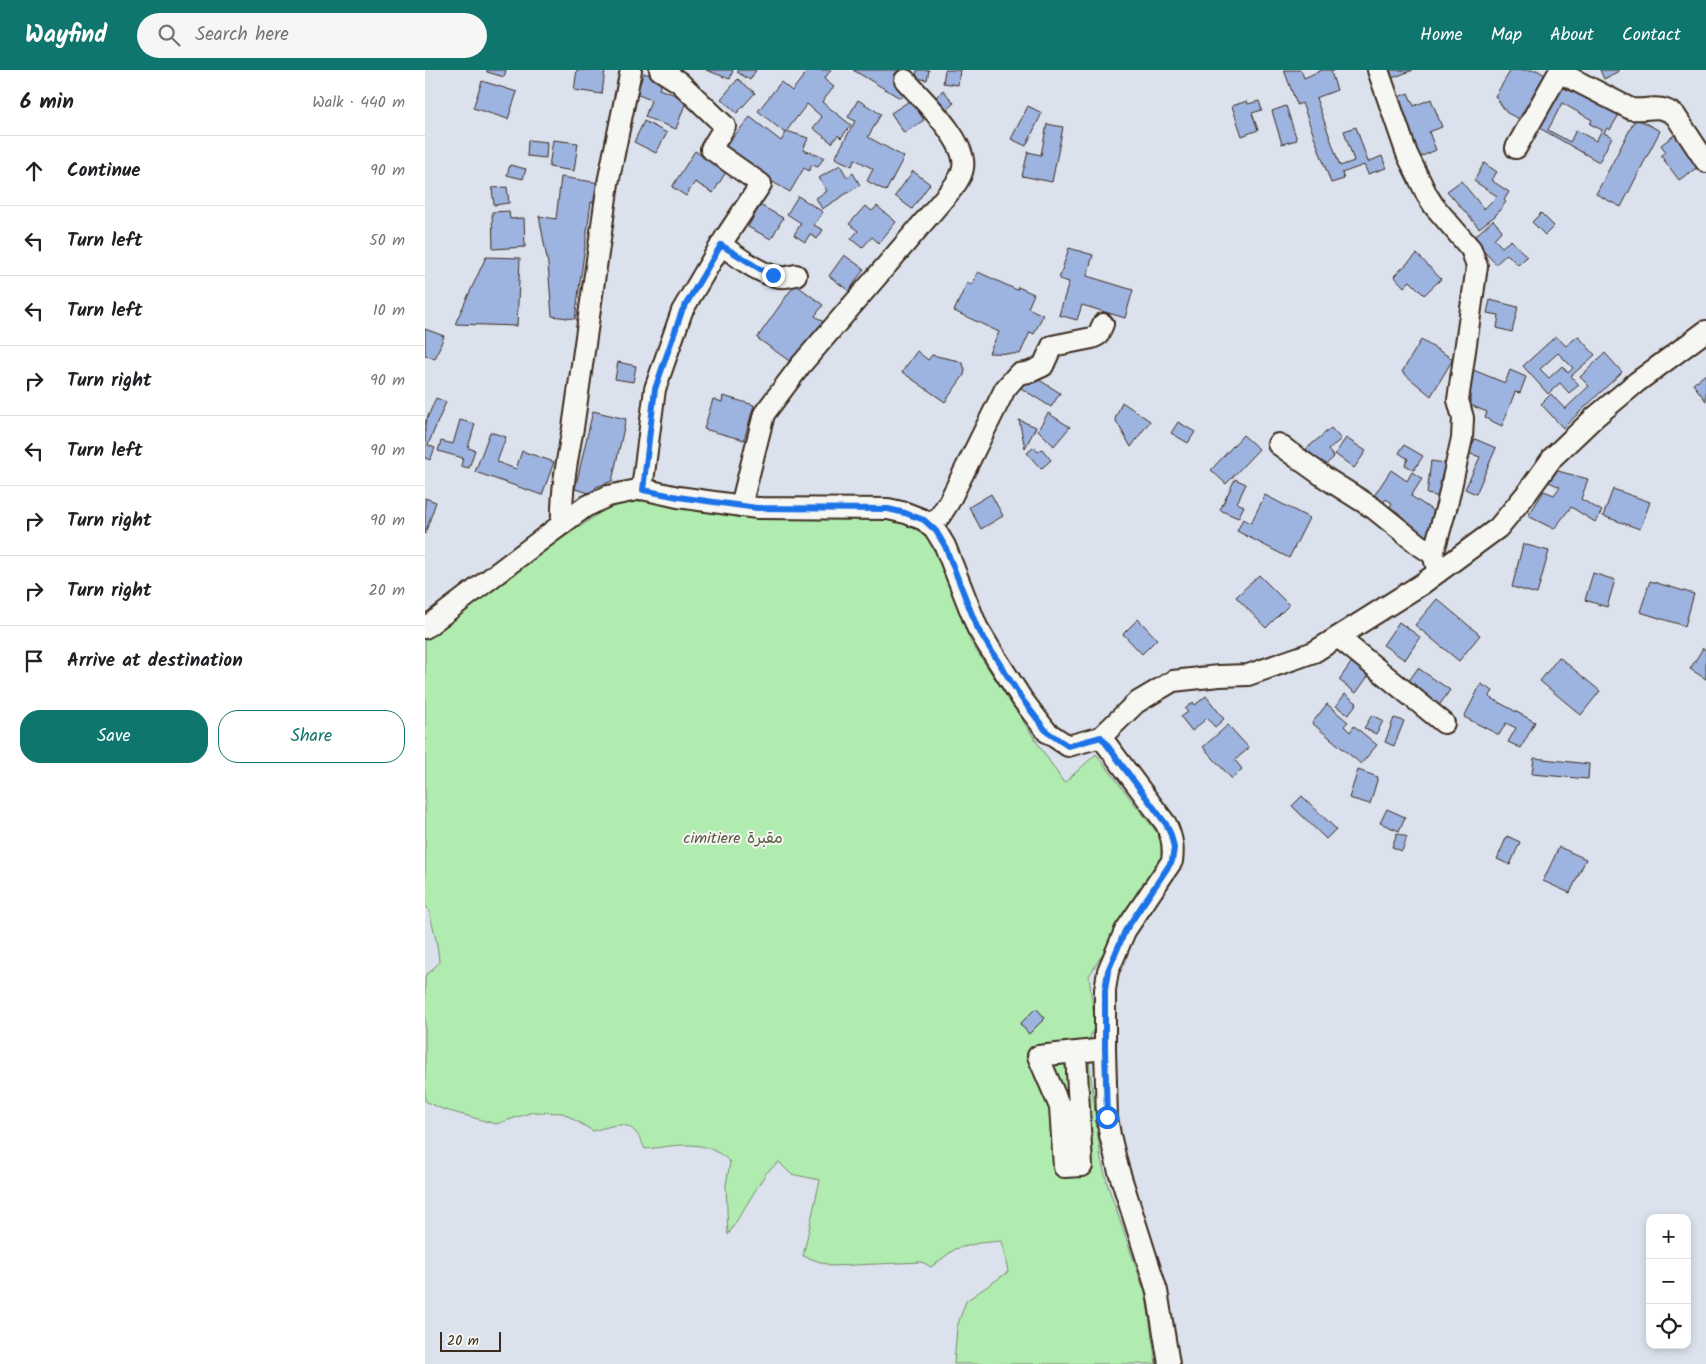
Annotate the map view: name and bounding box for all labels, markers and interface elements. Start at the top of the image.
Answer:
search box [137,13,487,58]
text: Wayfind [25,16,107,55]
text: Search here [195,20,289,50]
icon: search [155,21,183,49]
text: Home [1420,21,1463,50]
text: Map [1491,21,1522,50]
text: About [1550,21,1594,50]
text: Contact [1622,21,1681,50]
text: 6 min [20,86,74,119]
text: Walk · 440 m [312,90,405,115]
text: Continue [67,156,140,186]
icon: ahead [20,157,48,185]
text: 90 m [370,158,405,183]
text: Turn left [67,226,142,256]
icon: left [20,227,48,255]
text: 50 m [369,228,405,253]
route end [762,264,785,287]
text: Turn left [67,296,142,326]
icon: left [20,297,48,325]
text: 10 m [373,298,405,323]
text: Turn right [67,366,152,396]
icon: right [20,367,48,395]
text: 90 m [370,368,405,393]
text: Turn left [67,436,142,466]
icon: left [20,437,48,465]
text: 90 m [370,438,405,463]
text: Turn right [67,506,152,536]
icon: right [20,507,48,535]
text: 90 m [370,508,405,533]
text: Turn right [67,576,152,606]
icon: right [20,577,48,605]
text: 20 m [369,578,405,603]
text: Arrive at destination [67,646,243,676]
icon: arrive [20,647,48,675]
button: Save [20,710,208,763]
button: Share [218,710,405,763]
park label: cimitiere مقبرة [683,826,783,851]
route start [1096,1106,1119,1129]
map controls [1646,1214,1691,1349]
button: + [1646,1214,1691,1259]
button: − [1646,1259,1691,1304]
button: locate [1646,1304,1691,1349]
scale bar [440,1329,501,1352]
text: 20 m [447,1330,479,1352]

